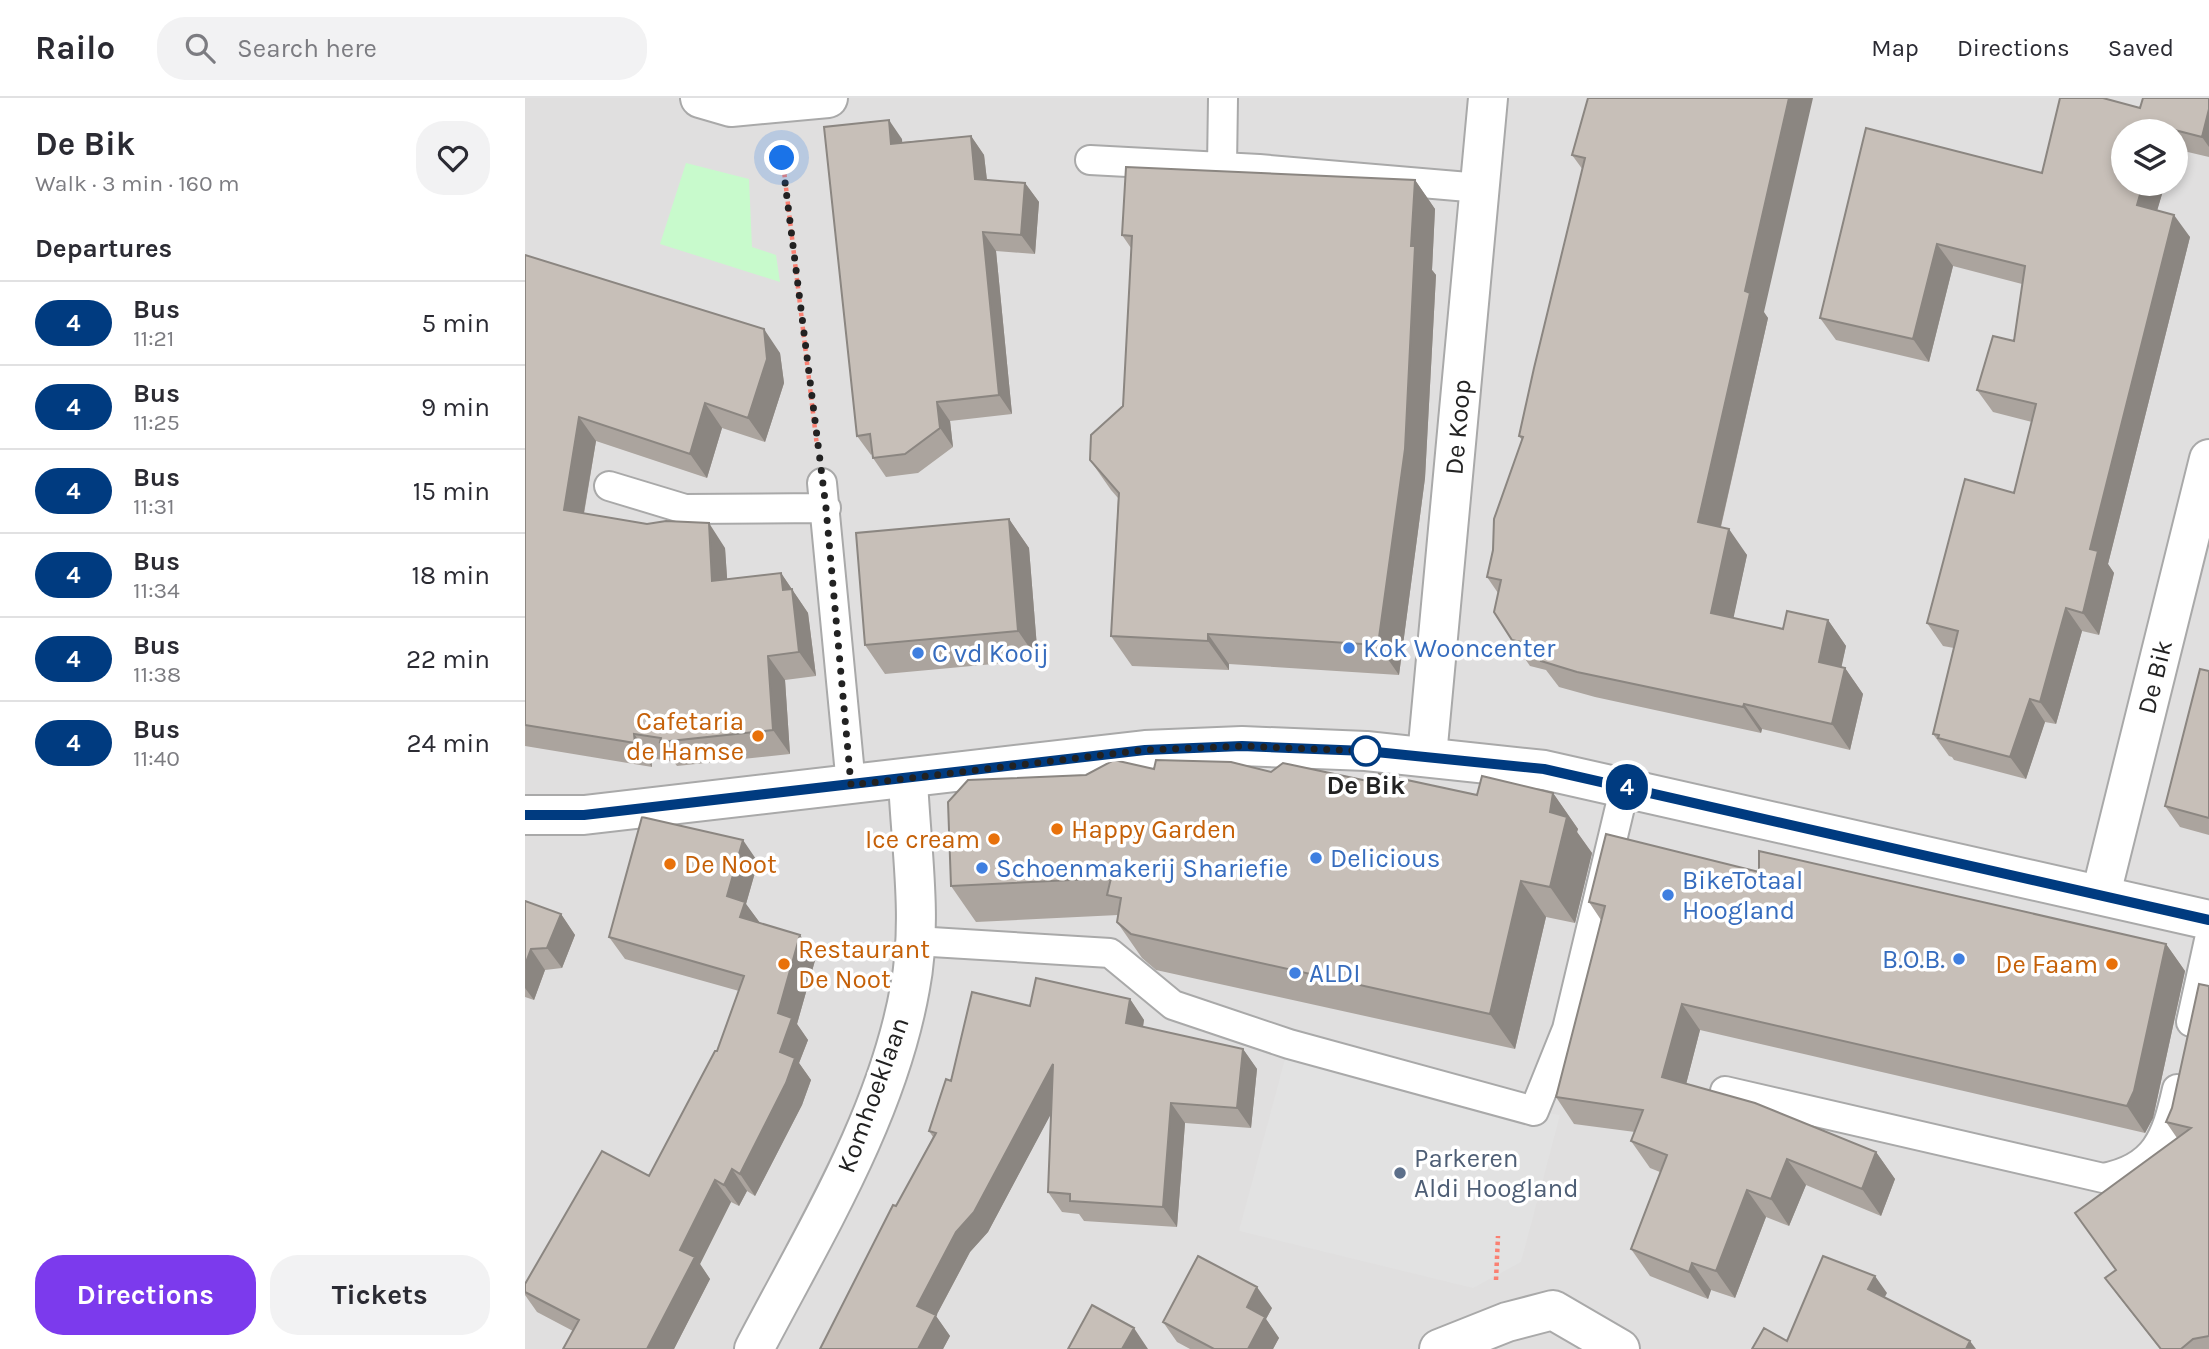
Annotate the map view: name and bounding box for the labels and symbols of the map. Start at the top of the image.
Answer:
your location [764,140,799,175]
street label: De Koop [1438,378,1478,476]
place label: Kok Wooncenter [1363,633,1556,664]
street label: De Bik [2131,637,2179,717]
place label: C vd Kooij [932,638,1049,669]
marker: Kok Wooncenter [1341,640,1357,656]
marker: C vd Kooij [910,645,926,661]
place label: Cafetaria de Hamse [626,706,744,767]
marker: Cafetaria de Hamse [750,728,766,744]
marker: De Bik [1351,736,1381,766]
line badge: 4 [1604,764,1650,810]
place label: De Bik [1327,770,1405,801]
place label: Happy Garden [1071,814,1236,845]
marker: Happy Garden [1049,821,1065,837]
place label: Ice cream [865,824,980,855]
marker: Ice cream [986,831,1002,847]
place label: Delicious [1330,843,1440,874]
place label: De Noot [684,849,777,880]
marker: Delicious [1308,850,1324,866]
place label: Schoenmakerij Shariefie [996,853,1288,884]
marker: De Noot [662,856,678,872]
marker: Schoenmakerij Shariefie [974,860,990,876]
place label: BikeTotaal Hoogland [1682,865,1803,926]
marker: BikeTotaal Hoogland [1660,887,1676,903]
place label: Restaurant De Noot [798,934,930,995]
place label: B.O.B. [1882,944,1945,975]
place label: De Faam [1995,949,2098,980]
marker: B.O.B. [1951,951,1967,967]
marker: Restaurant De Noot [776,956,792,972]
marker: De Faam [2104,956,2120,972]
place label: ALDI [1309,958,1361,989]
marker: ALDI [1287,965,1303,981]
street label: Komhoeklaan [830,1013,916,1177]
place label: Parkeren Aldi Hoogland [1414,1143,1579,1204]
marker: Parkeren Aldi Hoogland [1392,1165,1408,1181]

